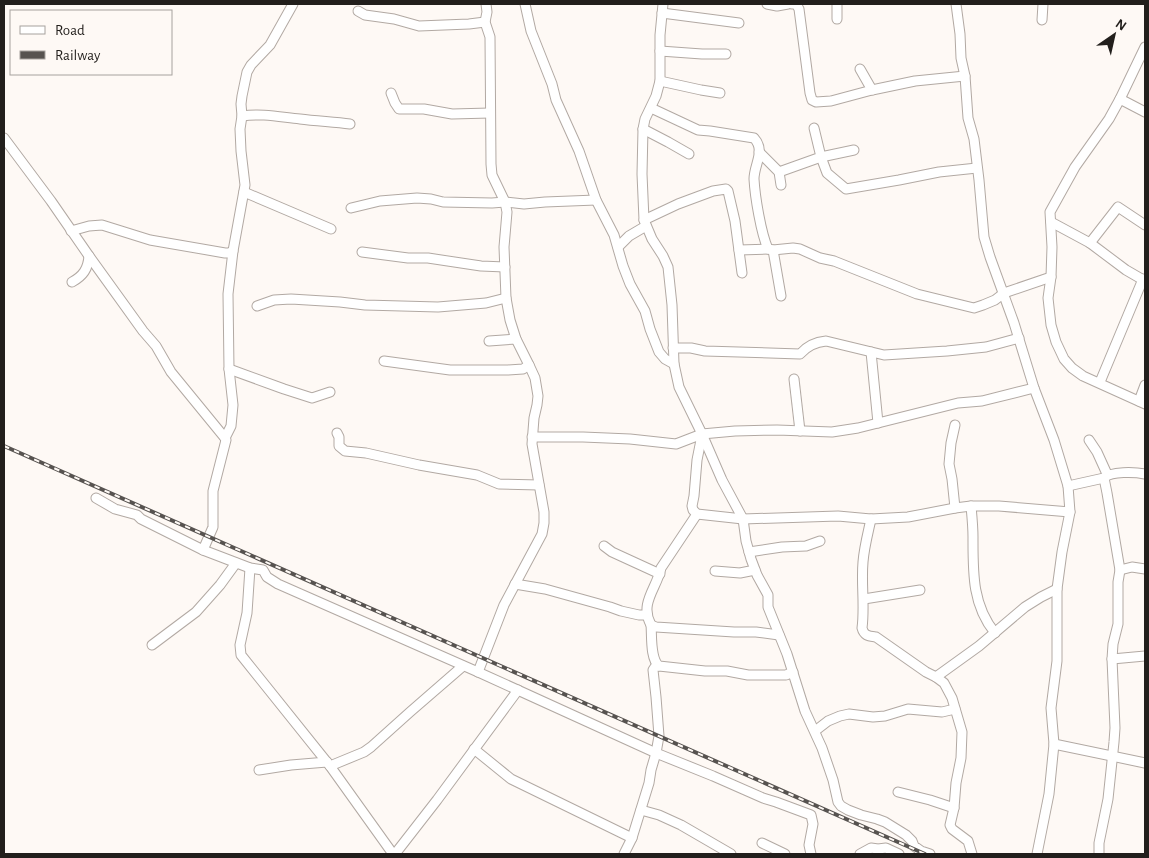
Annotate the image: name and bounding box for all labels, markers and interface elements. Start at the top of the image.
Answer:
legend [10,10,172,75]
north arrow [1089,10,1139,60]
text: N [1113,17,1129,34]
text: Road [55,23,85,38]
text: Railway [55,48,101,63]

